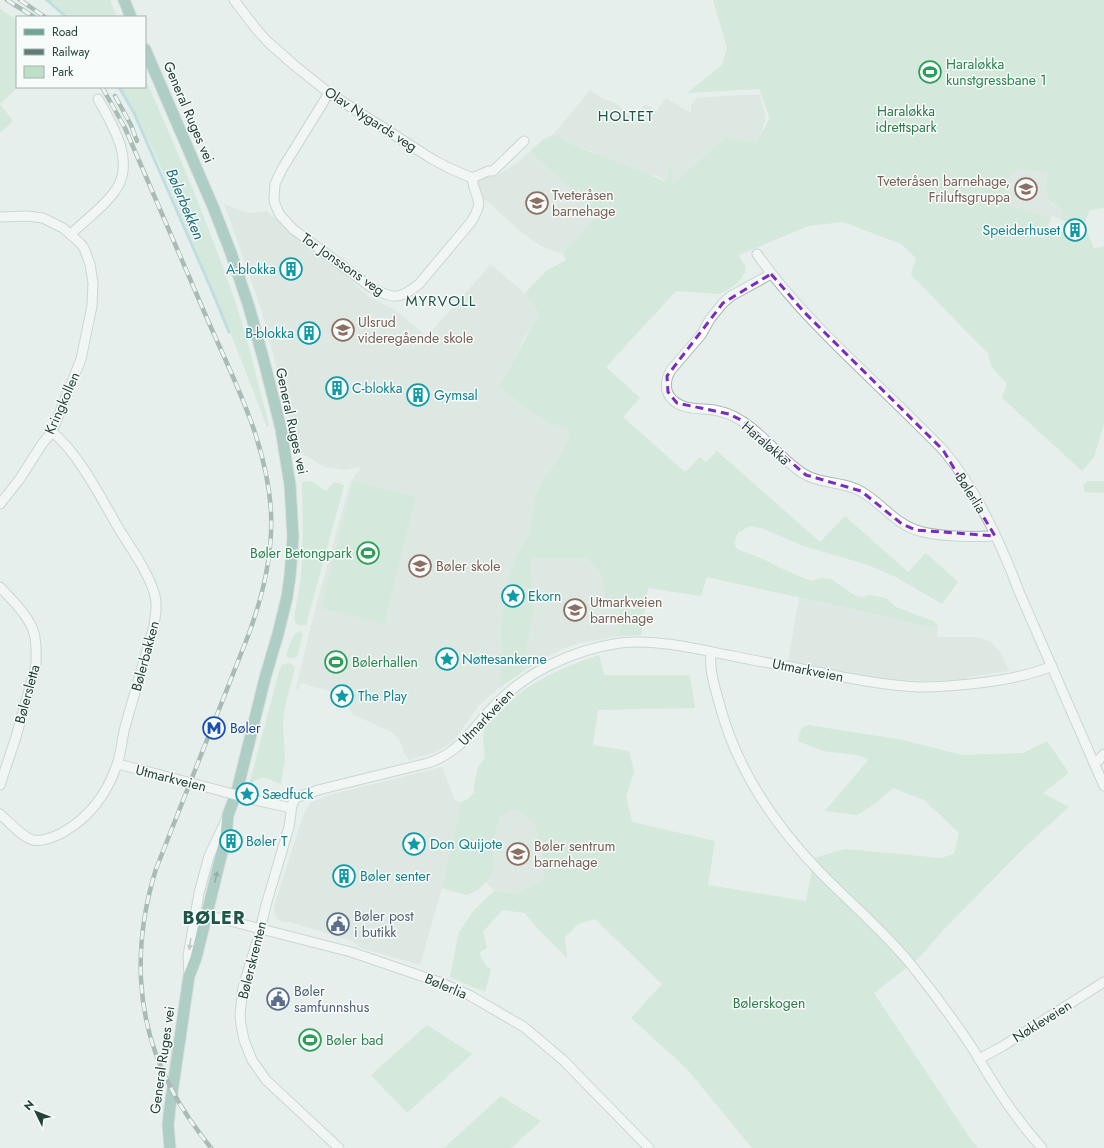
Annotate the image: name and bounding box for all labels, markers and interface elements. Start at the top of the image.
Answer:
legend [16,16,146,88]
text: Road [52,23,78,41]
text: Railway [52,43,90,61]
place label: Haraløkka kunstgressbane 1 [946,54,1047,90]
street label: General Ruges vei [159,58,219,166]
sports icon: Haraløkka kunstgressbane 1 [917,59,943,85]
text: Park [52,63,74,81]
street label: Olav Nygards veg [321,82,421,156]
park label: Haraløkka idrettspark [875,101,938,137]
district label: HOLTET [598,105,654,127]
water label: Bølerbekken [160,165,210,243]
place label: Tveteråsen barnehage, Friluftsgruppa [877,171,1010,207]
school or university icon: Tveteråsen barnehage, Friluftsgruppa [1013,176,1039,202]
place label: Tveteråsen barnehage [552,185,615,221]
school or university icon: Tveteråsen barnehage [524,190,550,216]
building icon: Speiderhuset [1062,217,1088,243]
place label: Speiderhuset [983,220,1061,240]
street label: Tor Jonssons veg [297,228,389,300]
building icon: A-blokka [278,256,304,282]
place label: A-blokka [226,259,276,279]
district label: MYRVOLL [406,290,477,312]
place label: Ulsrud videregående skole [358,312,473,348]
school or university icon: Ulsrud videregående skole [330,317,356,343]
building icon: B-blokka [296,320,322,346]
place label: B-blokka [245,323,294,343]
street label: General Ruges vei [271,366,313,476]
street label: Kringkollen [39,369,85,437]
building icon: C-blokka [324,375,350,401]
place label: C-blokka [352,378,402,398]
building icon: Gymsal [405,382,431,408]
place label: Gymsal [434,385,478,405]
street label: Haraløkka [737,416,795,470]
street label: Bølerlia [951,469,991,517]
sports icon: Bøler Betongpark [355,540,381,566]
place label: Bøler Betongpark [250,543,353,563]
school or university icon: Bøler skole [407,553,433,579]
place label: Bøler skole [436,556,501,576]
place icon: Ekorn [500,583,526,609]
place label: Ekorn [528,586,561,606]
place label: Utmarkveien barnehage [590,592,662,628]
school or university icon: Utmarkveien barnehage [562,597,588,623]
street label: Bølerbakken [126,619,164,693]
place icon: Nøttesankerne [434,646,460,672]
sports icon: Bølerhallen [323,649,349,675]
place label: Nøttesankerne [462,649,547,669]
place label: Bølerhallen [352,652,418,672]
street label: Utmarkveien [771,653,845,687]
street label: Bølersletta [10,662,44,726]
place icon: The Play [329,683,355,709]
street label: Utmarkveien [454,684,518,750]
place label: The Play [358,686,408,706]
metro station icon: Bøler [201,715,227,741]
place label: Bøler [230,718,261,738]
street label: Utmarkveien [133,760,209,796]
place icon: Sædfuck [234,781,260,807]
place label: Sædfuck [262,784,314,804]
building icon: Bøler T [218,828,244,854]
place label: Bøler T [246,831,288,851]
place icon: Don Quijote [401,831,427,857]
place label: Don Quijote [430,834,502,854]
place label: Bøler sentrum barnehage [534,836,616,872]
school or university icon: Bøler sentrum barnehage [505,841,531,867]
building icon: Bøler senter [331,863,357,889]
place label: Bøler senter [360,866,431,886]
one-way arrow [214,870,220,883]
district label: BØLER [182,905,246,931]
place label: Bøler post i butikk [354,906,414,942]
public building icon: Bøler post i butikk [325,911,351,937]
street label: Bølerskrenten [233,919,271,1001]
one-way arrow [187,938,193,950]
street label: Bølerlia [422,968,470,1004]
place label: Bøler samfunnshus [294,981,370,1017]
public building icon: Bøler samfunnshus [265,986,291,1012]
park label: Bølerskogen [733,993,805,1013]
street label: Nøkleveien [1009,995,1075,1047]
street label: General Ruges vei [145,1005,179,1115]
sports icon: Bøler bad [297,1027,323,1053]
place label: Bøler bad [326,1030,384,1050]
north arrow [16,1092,56,1132]
text: N [20,1097,38,1114]

